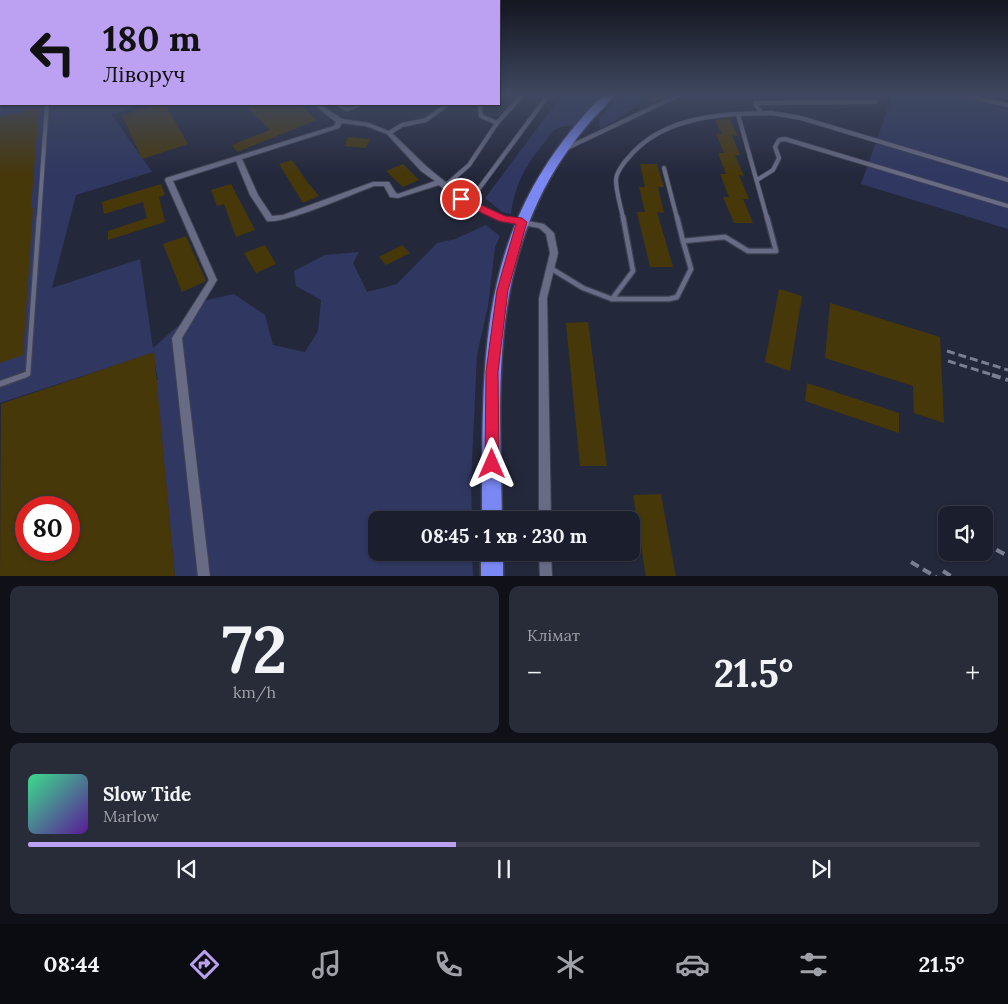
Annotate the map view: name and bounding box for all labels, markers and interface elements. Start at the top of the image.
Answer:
text: 180 m [103,16,201,61]
icon: left [20,20,85,85]
text: Ліворуч [103,60,186,88]
pin [440,178,482,220]
icon: arrive [447,185,475,213]
position arrow [465,437,517,489]
speed limit sign: 80 [15,496,80,561]
map controls [938,506,993,561]
button: sound [938,506,993,561]
text: 08:45 · 1 хв · 230 m [421,524,587,548]
text: 72 [222,608,287,691]
text: Клімат [527,625,580,645]
text: 21.5° [714,649,793,697]
text: − [527,655,542,691]
text: + [965,655,980,691]
text: km/h [233,682,276,702]
text: Slow Tide [103,782,191,806]
text: Marlow [103,806,159,826]
icon: previous [173,855,201,883]
icon: pause [490,855,518,883]
icon: next [807,855,835,883]
icon: directions [187,947,222,982]
icon: music [309,947,344,982]
icon: phone [431,947,466,982]
icon: climate [553,947,588,982]
icon: car [675,947,710,982]
icon: filters [796,947,831,982]
text: 08:44 [43,950,100,978]
text: 21.5° [918,950,964,978]

